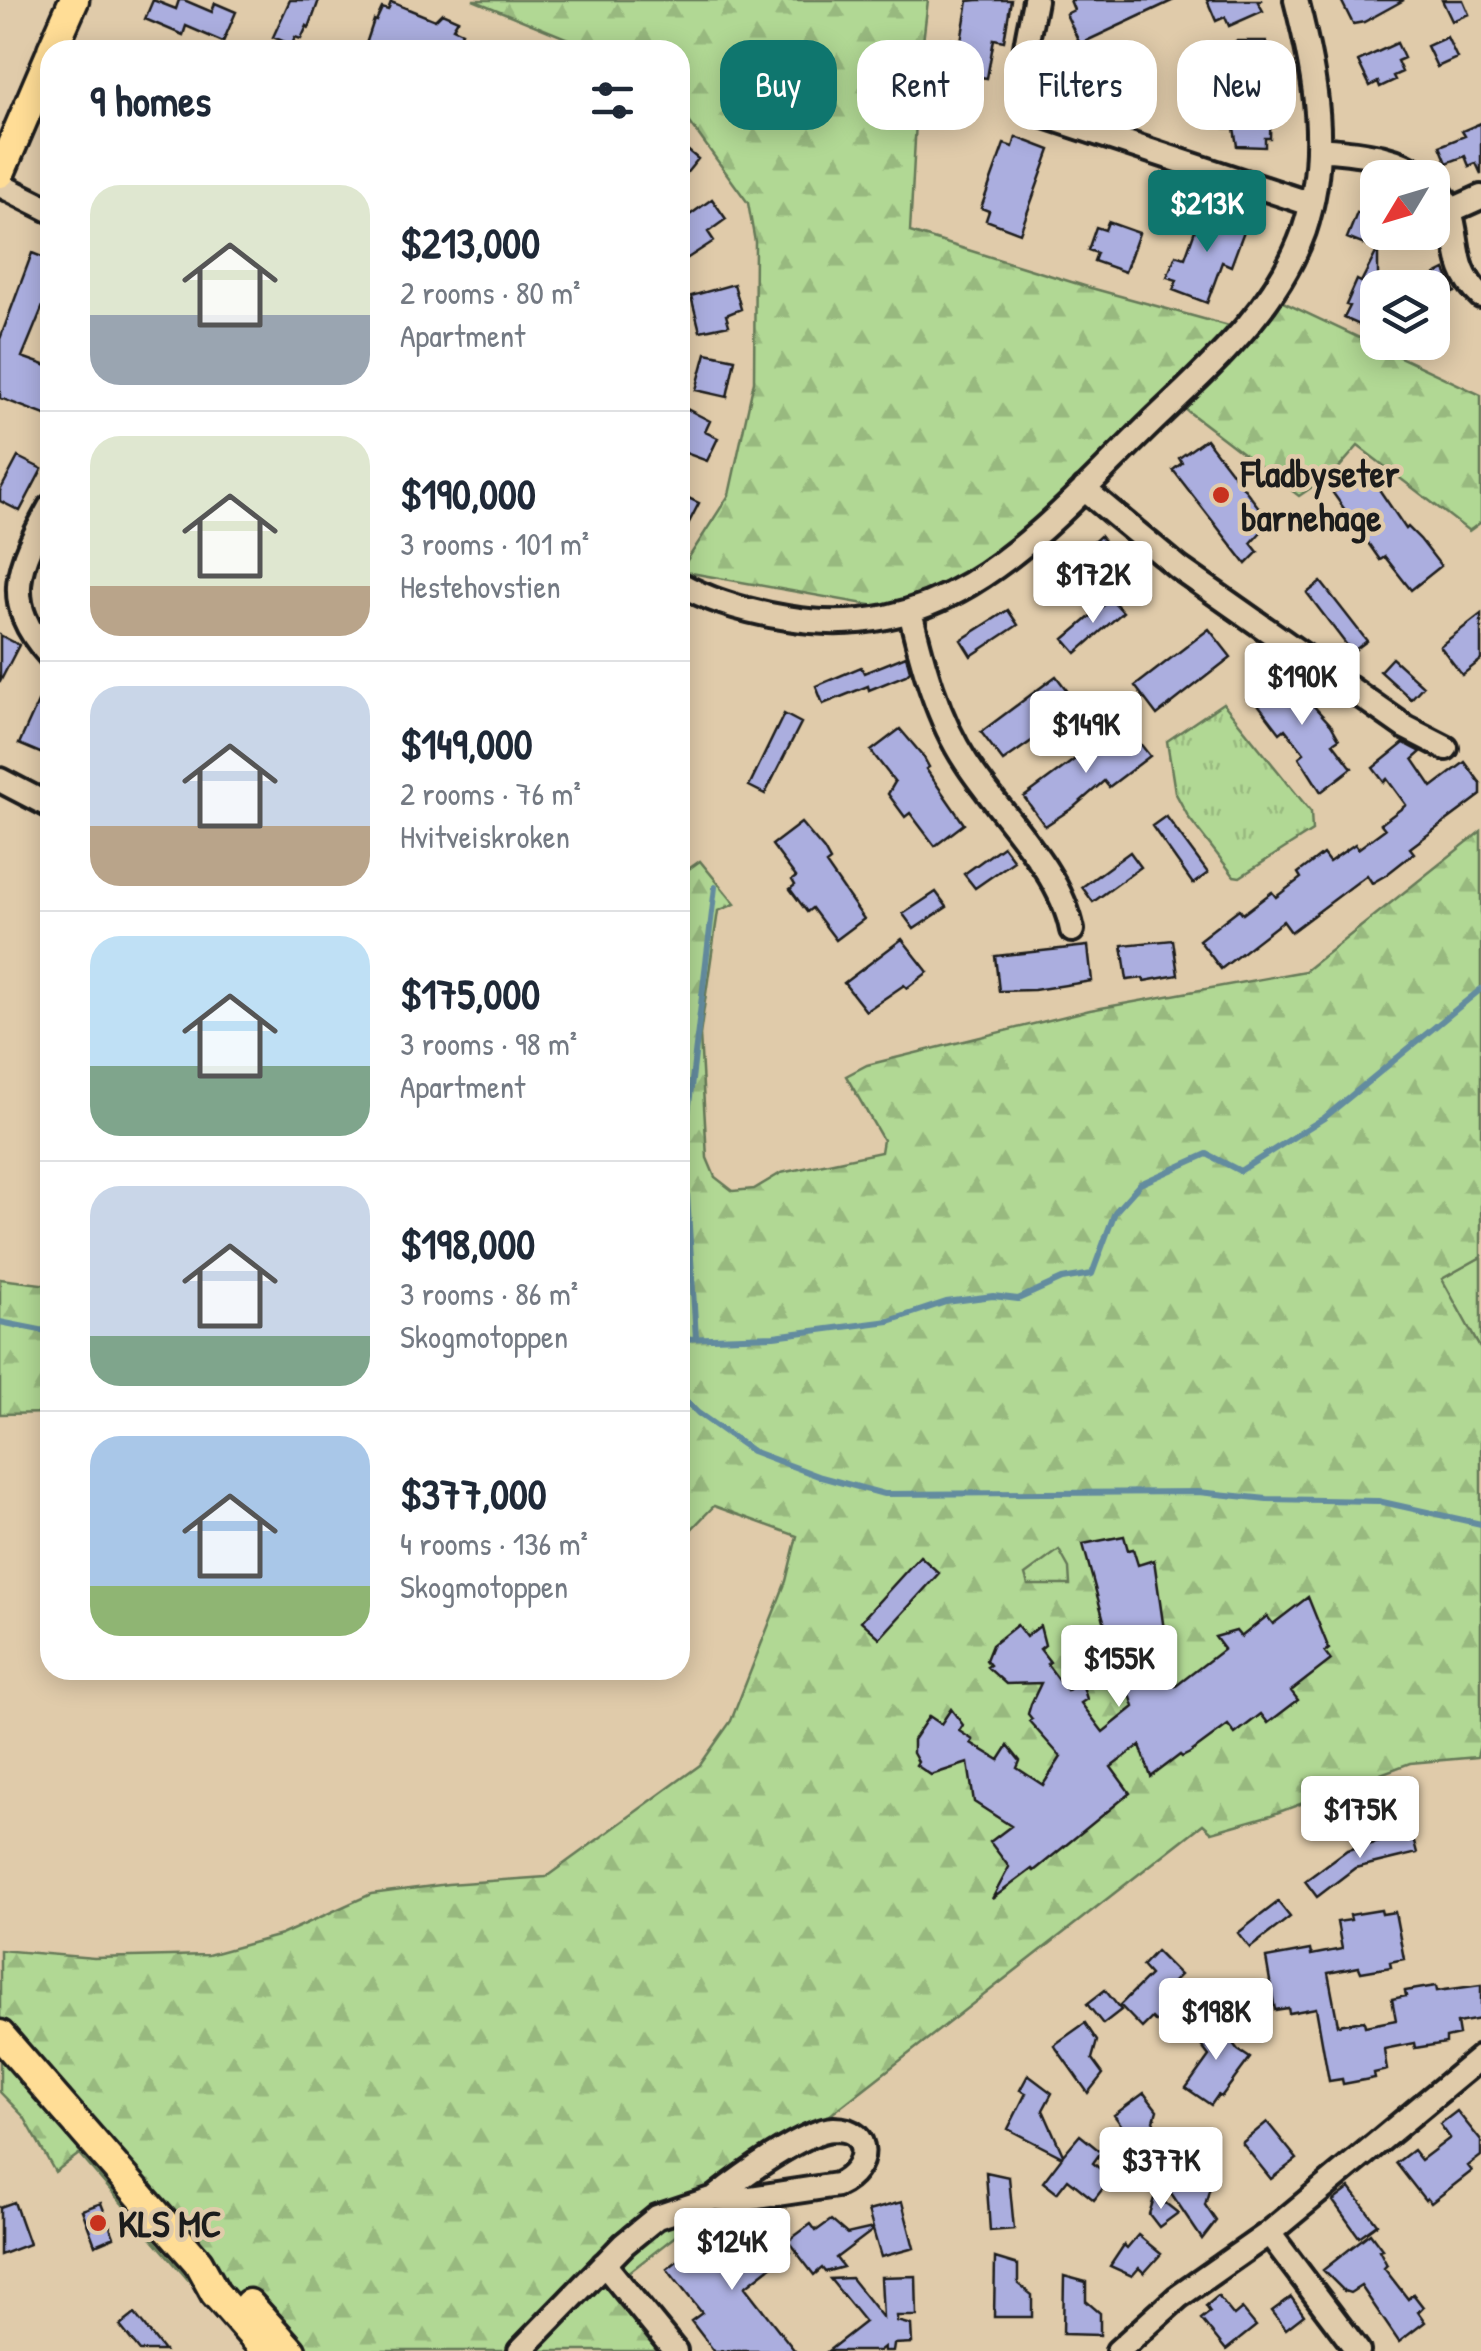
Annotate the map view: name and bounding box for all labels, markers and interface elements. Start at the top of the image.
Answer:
chip: Buy [720,40,837,130]
chip: Rent [857,40,984,130]
chip: Filters [1004,40,1157,130]
chip: New [1177,40,1296,130]
text: 9 homes [90,72,211,129]
icon: filters [585,73,640,128]
north arrow [1360,160,1450,250]
map controls [1360,160,1450,360]
pin: $213K [1137,170,1277,255]
text: $213K [1170,181,1244,224]
text: $213,000 [400,214,540,271]
icon: home [170,225,290,345]
button: layers [1360,270,1450,360]
text: 2 rooms · 80 m² [400,271,580,314]
text: Apartment [400,314,525,357]
place label: Fladbyseter barnehage [1240,447,1400,544]
text: $190,000 [400,465,536,522]
icon: home [170,476,290,596]
marker: Fladbyseter barnehage [1210,484,1232,506]
text: 3 rooms · 101 m² [400,522,589,565]
pin: $172K [1023,541,1163,626]
text: $172K [1055,552,1131,595]
text: Hestehovstien [400,565,561,608]
pin: $190K [1232,643,1372,728]
text: $190K [1267,654,1337,697]
pin: $149K [1016,691,1156,776]
text: $149K [1052,702,1120,745]
text: $149,000 [400,715,533,772]
icon: home [170,726,290,846]
text: 2 rooms · 76 m² [400,772,581,815]
text: Hvitveiskroken [400,815,570,858]
text: $175,000 [400,965,540,1022]
icon: home [170,976,290,1096]
text: 3 rooms · 98 m² [400,1022,577,1065]
text: Apartment [400,1065,525,1108]
text: $198,000 [400,1215,535,1272]
icon: home [170,1226,290,1346]
text: 3 rooms · 86 m² [400,1272,578,1315]
text: Skogmotoppen [400,1315,568,1358]
text: $377,000 [400,1465,547,1522]
icon: home [170,1476,290,1596]
text: 4 rooms · 136 m² [400,1522,588,1565]
text: Skogmotoppen [400,1565,568,1608]
pin: $155K [1049,1625,1189,1710]
text: $155K [1083,1636,1155,1679]
pin: $175K [1290,1776,1430,1861]
text: $175K [1323,1787,1397,1830]
pin: $198K [1146,1978,1286,2063]
text: $198K [1181,1989,1251,2032]
pin: $377K [1091,2127,1231,2212]
text: $377K [1122,2138,1200,2181]
place label: KLS MC [118,2197,222,2249]
pin: $124K [662,2208,802,2293]
marker: KLS MC [87,2212,109,2234]
text: $124K [696,2219,768,2262]

